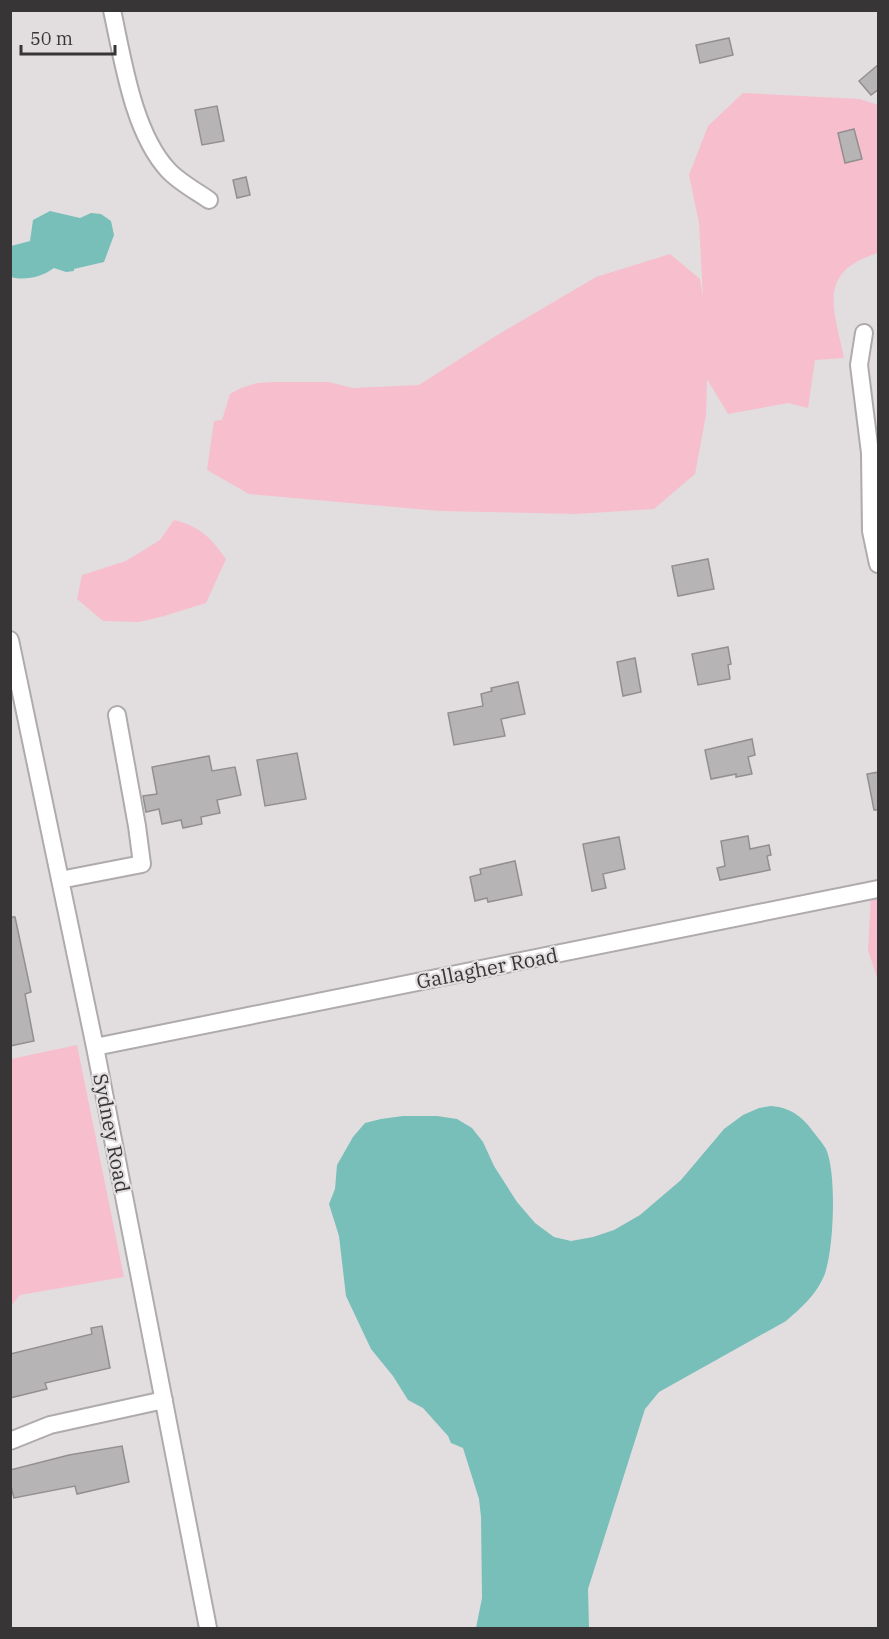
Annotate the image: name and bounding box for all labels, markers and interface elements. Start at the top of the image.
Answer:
scale bar [21,18,116,56]
text: 50 m [30,27,73,50]
street label: Gallagher Road [414,941,560,995]
street label: Sydney Road [87,1071,137,1195]

